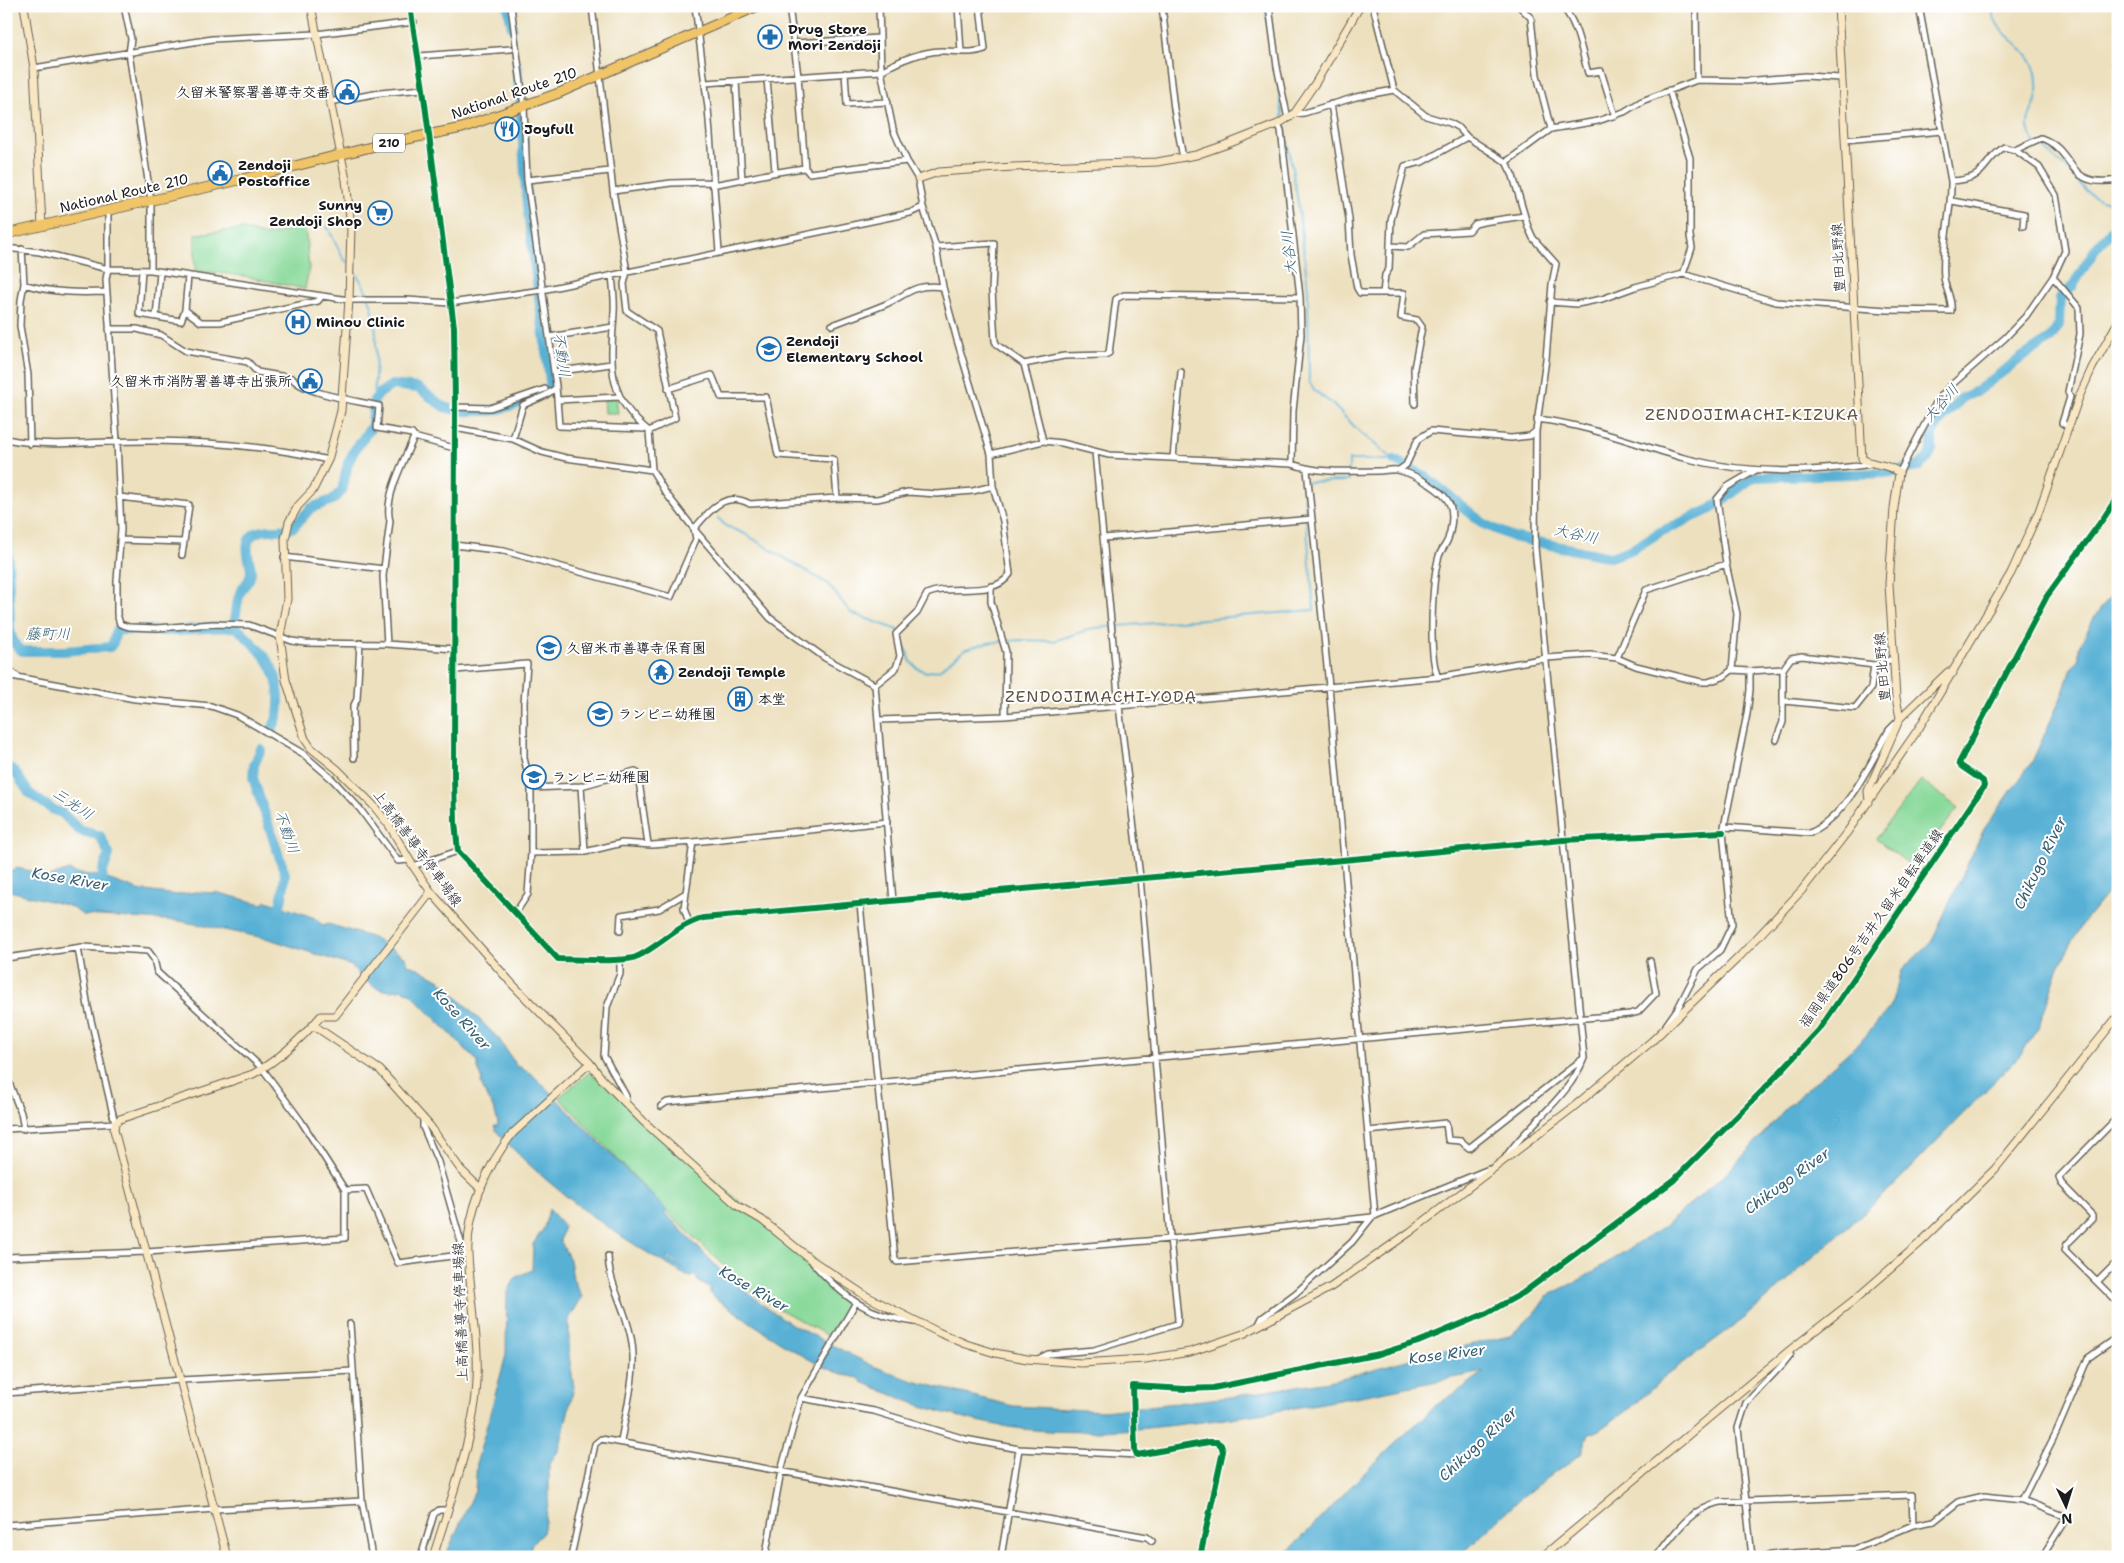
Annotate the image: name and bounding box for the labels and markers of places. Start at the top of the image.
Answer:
place label: Drug Store Mori Zendoji [788,20,881,54]
pharmacy icon: Drug Store Mori Zendoji [757,24,783,50]
public building icon: 久留米警察署善導寺交番 [334,79,360,105]
place label: 久留米警察署善導寺交番 [176,83,330,101]
restaurant icon: Joyfull [494,116,520,142]
place label: Joyfull [524,120,574,138]
place label: Zendoji Postoffice [238,156,310,190]
public building icon: Zendoji Postoffice [207,160,233,186]
place label: Sunny Zendoji Shop [269,196,362,230]
supermarket icon: Sunny Zendoji Shop [367,200,393,226]
hospital icon: Minou Clinic [285,309,311,335]
place label: Minou Clinic [316,313,405,331]
place label: Zendoji Elementary School [786,332,923,366]
school or university icon: Zendoji Elementary School [756,336,782,362]
public building icon: 久留米市消防署善導寺出張所 [297,368,323,394]
place label: 久留米市消防署善導寺出張所 [110,372,292,390]
school or university icon: 久留米市善導寺保育園 [536,635,562,661]
place label: 久留米市善導寺保育園 [566,639,706,657]
temple icon: Zendoji Temple [648,659,674,685]
place label: Zendoji Temple [678,663,786,681]
building icon: 本堂 [727,686,753,712]
place label: 本堂 [758,690,786,708]
school or university icon: ランピニ幼稚園 [587,701,613,727]
place label: ランピニ幼稚園 [618,705,716,723]
school or university icon: ランビニ幼稚園 [521,764,547,790]
place label: ランビニ幼稚園 [552,768,650,786]

